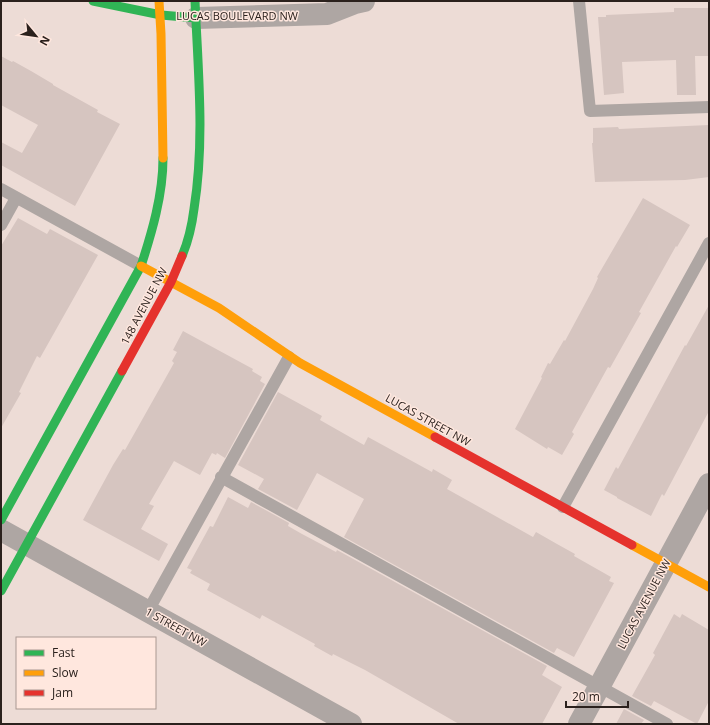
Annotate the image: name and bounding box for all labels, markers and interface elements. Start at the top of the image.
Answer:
street label: LUCAS BOULEVARD NW [176,8,298,23]
north arrow [16,16,56,56]
text: N [36,34,54,49]
street label: 148 AVENUE NW [117,265,170,347]
street label: LUCAS STREET NW [383,390,473,449]
street label: LUCAS AVENUE NW [613,556,674,651]
street label: 1 STREET NW [143,604,209,650]
legend [16,637,156,709]
text: Fast [52,644,75,661]
text: Slow [52,664,79,681]
scale bar [566,683,628,709]
text: Jam [51,684,73,701]
text: 20 m [572,688,600,705]

